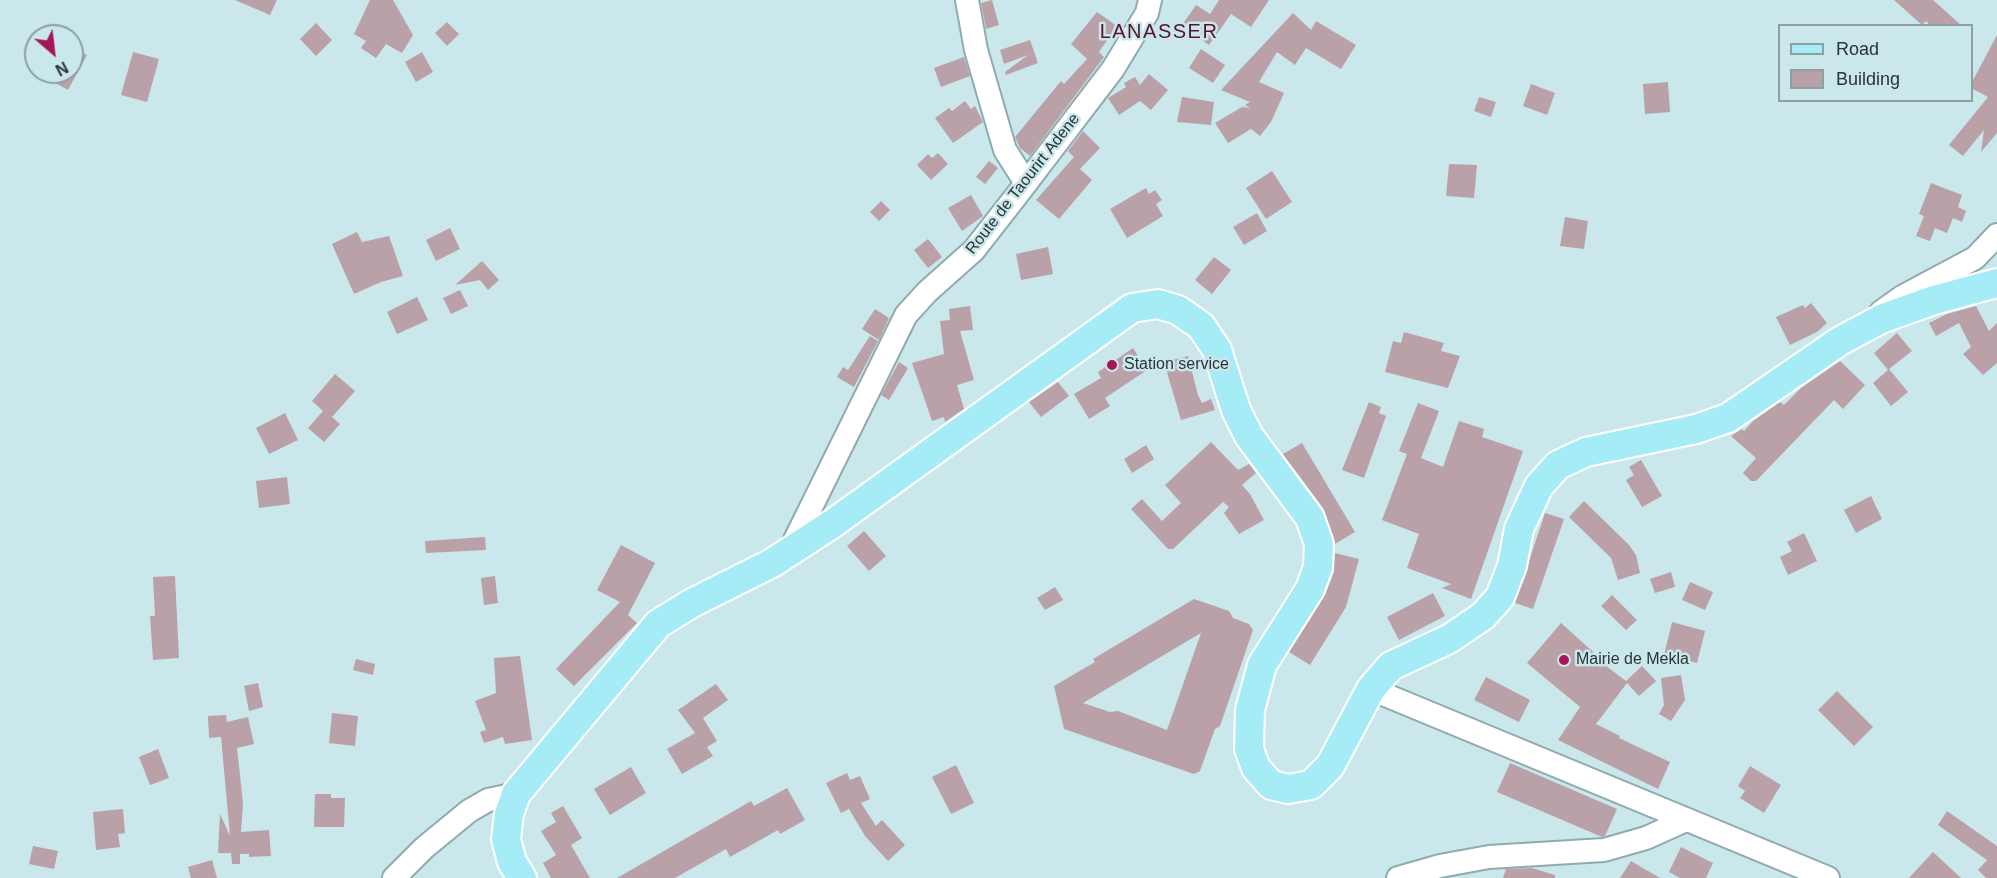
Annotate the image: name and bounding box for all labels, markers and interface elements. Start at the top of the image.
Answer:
district label: LANASSER [1100,20,1218,44]
north arrow [24,24,84,84]
legend [1778,24,1973,102]
text: Road [1836,39,1879,59]
text: N [53,58,71,79]
text: Building [1836,69,1900,89]
street label: Route de Taourirt Adene [962,110,1084,258]
place label: Station service [1124,355,1229,375]
marker: Station service [1105,358,1119,372]
place label: Mairie de Mekla [1576,650,1689,670]
marker: Mairie de Mekla [1557,653,1571,667]

